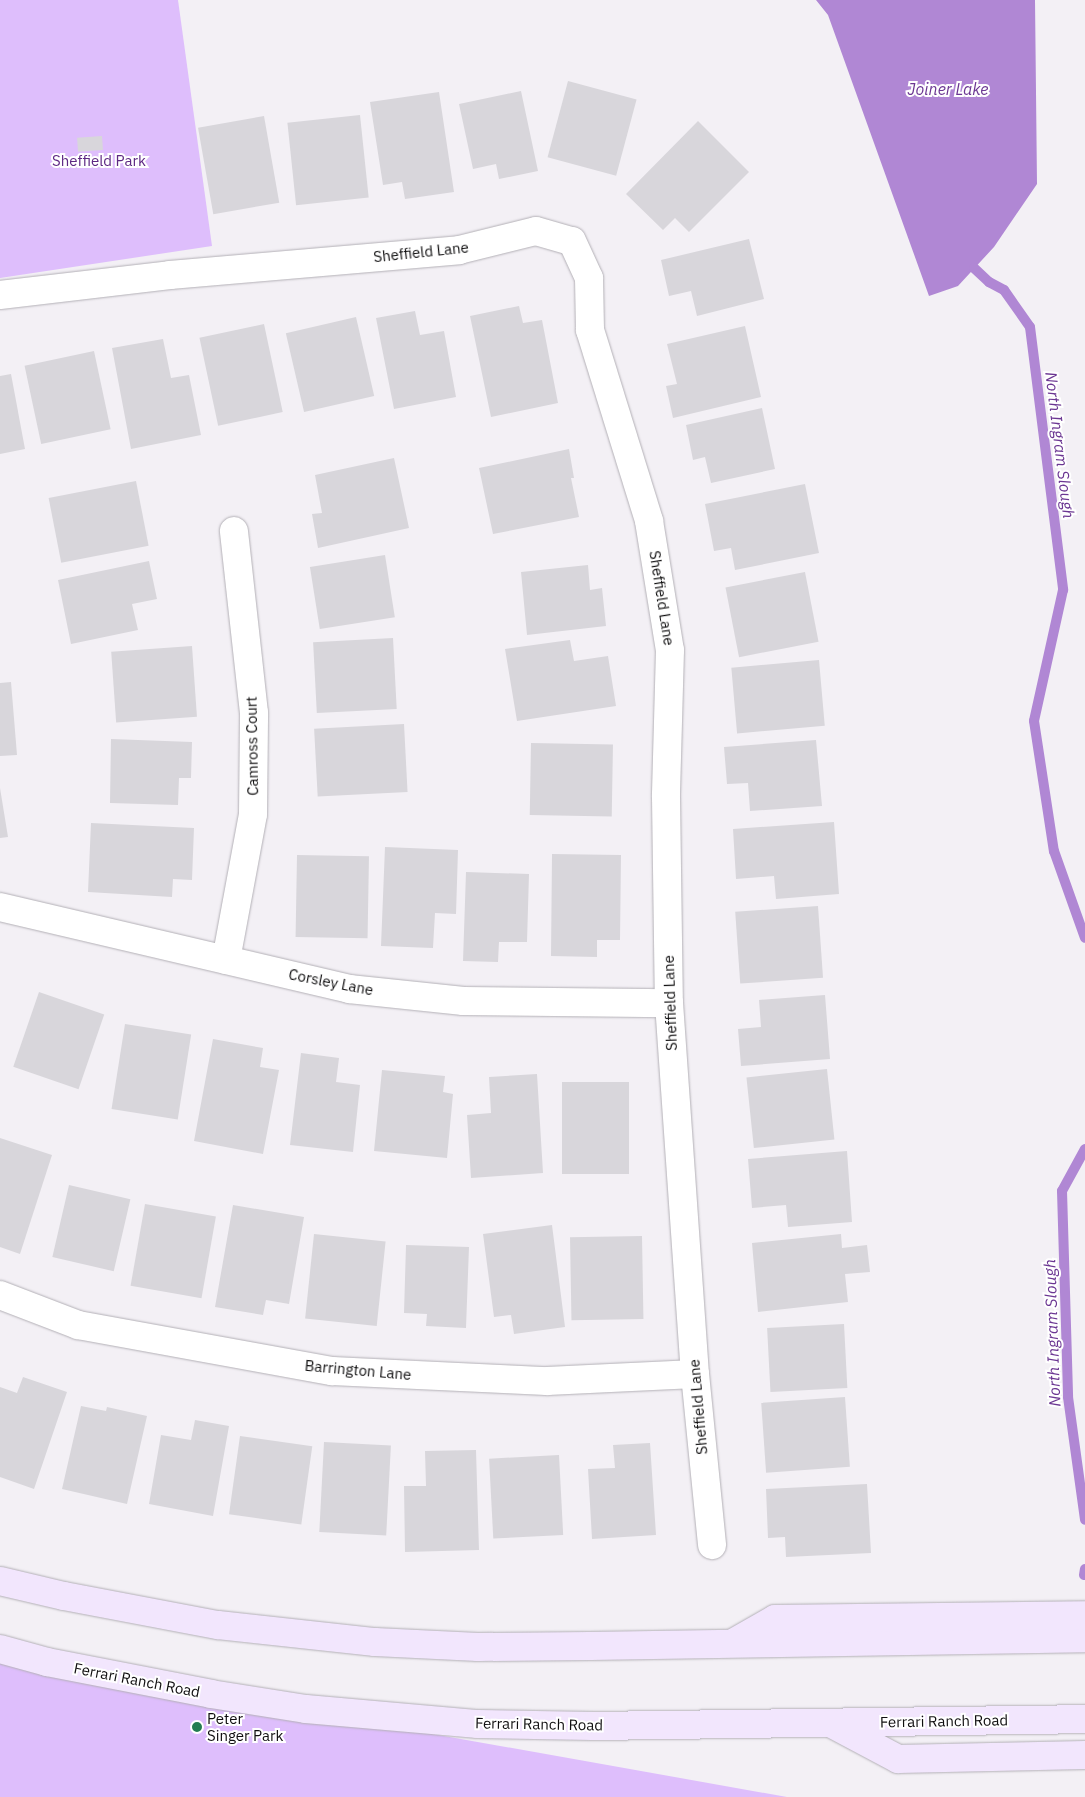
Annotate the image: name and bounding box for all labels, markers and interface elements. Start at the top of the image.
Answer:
water label: Joiner Lake [908,79,988,99]
park label: Sheffield Park [52,152,146,170]
street label: Sheffield Lane [372,238,470,266]
water label: North Ingram Slough [1041,371,1079,519]
street label: Sheffield Lane [646,549,678,647]
street label: Camross Court [242,696,262,796]
street label: Sheffield Lane [659,955,681,1051]
street label: Corsley Lane [287,965,375,999]
water label: North Ingram Slough [1040,1259,1064,1407]
street label: Barrington Lane [304,1356,412,1384]
street label: Sheffield Lane [685,1359,711,1455]
street label: Ferrari Ranch Road [72,1659,202,1701]
place label: Peter Singer Park [207,1709,283,1744]
street label: Ferrari Ranch Road [880,1711,1008,1731]
street label: Ferrari Ranch Road [475,1714,603,1734]
marker: Peter Singer Park [191,1721,203,1733]

